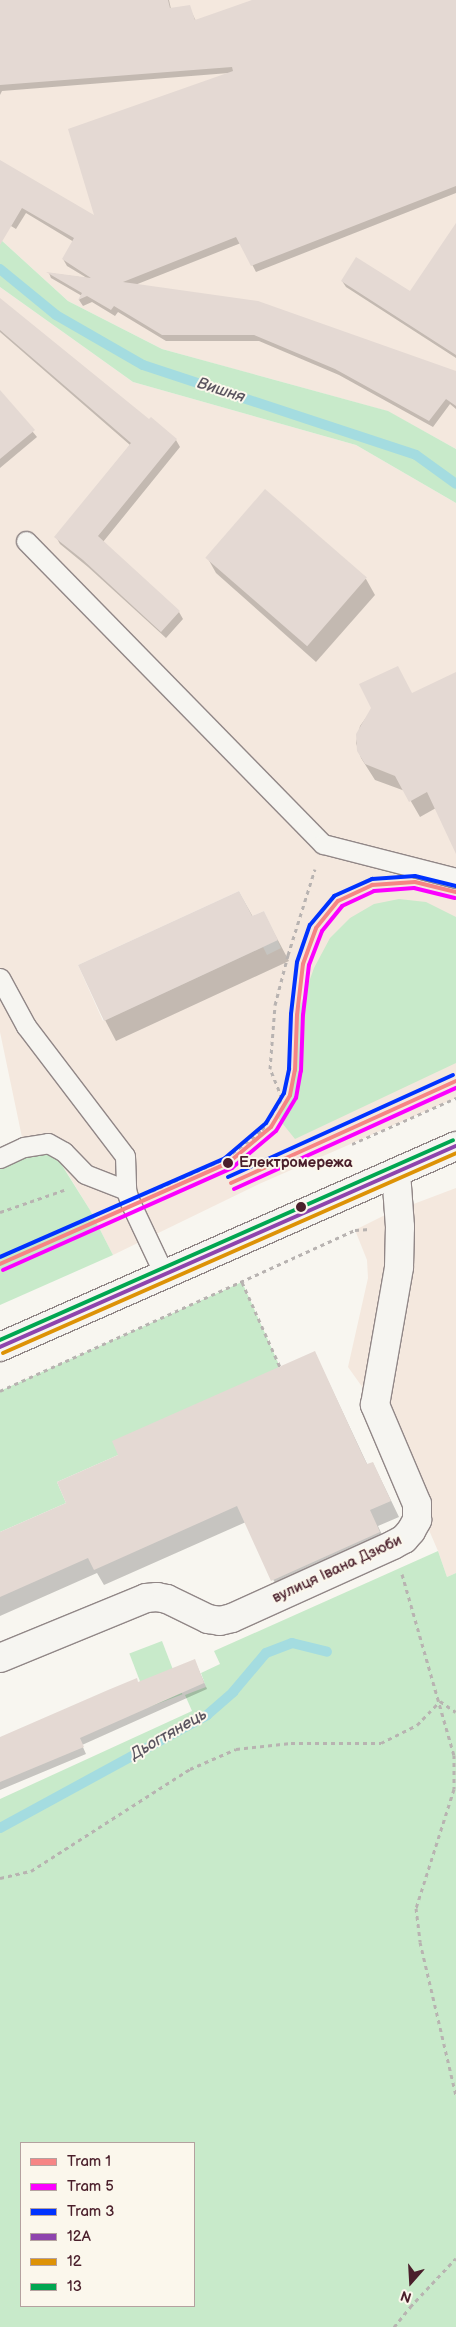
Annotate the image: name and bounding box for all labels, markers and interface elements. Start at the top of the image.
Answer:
water label: Вишня [195,374,247,408]
place label: Електромережа [239,1154,352,1172]
marker: Електромережа [221,1156,235,1170]
unlabelled marker [296,1202,306,1212]
street label: вулиця Івана Дзюби [269,1531,405,1607]
water label: Дьогтянець [127,1705,211,1765]
legend [20,2142,195,2307]
text: Tram 1 [67,2152,111,2171]
text: Tram 5 [67,2177,114,2196]
text: Tram 3 [67,2202,115,2221]
text: 12А [67,2227,91,2246]
text: 12 [67,2252,82,2271]
north arrow [386,2257,436,2307]
text: 13 [67,2277,82,2296]
text: N [398,2287,414,2306]

